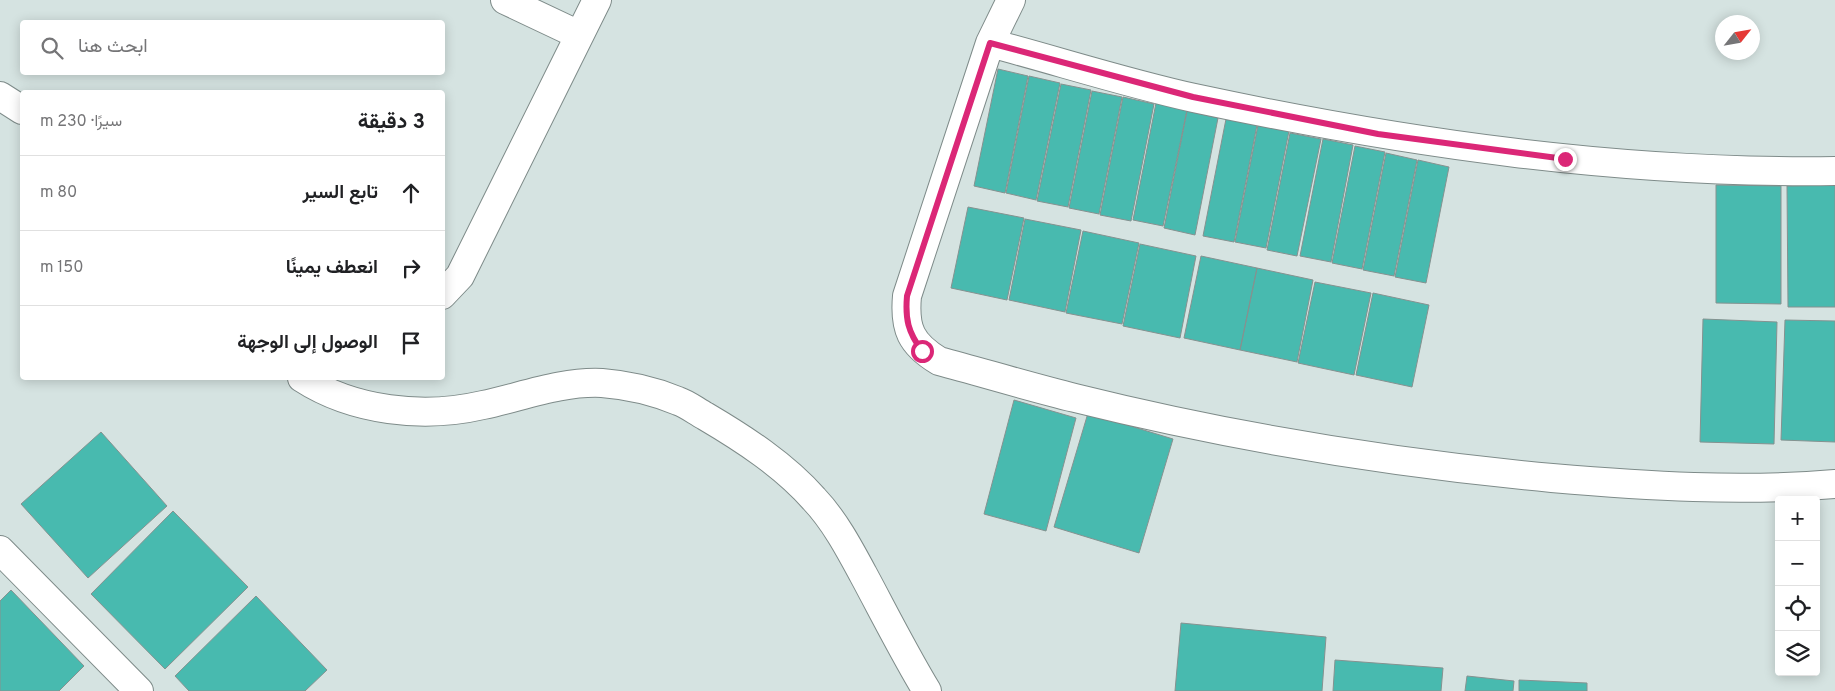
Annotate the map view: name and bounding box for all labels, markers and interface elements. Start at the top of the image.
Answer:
north arrow [1715,15,1760,60]
search box [20,20,445,75]
icon: search [38,34,66,62]
text: ابحث هنا [78,35,148,59]
text: 3 دقيقة [358,109,425,136]
text: سيرًا · 230 m [40,112,122,132]
route end [1554,148,1577,171]
icon: ahead [397,179,425,207]
text: تابع السير [302,181,378,205]
text: 80 m [40,183,77,203]
icon: right [397,254,425,282]
text: انعطف يمينًا [286,256,378,280]
text: 150 m [40,258,83,278]
icon: arrive [397,329,425,357]
text: الوصول إلى الوجهة [237,331,378,355]
route start [911,340,934,363]
map controls [1775,496,1820,676]
button: + [1775,496,1820,541]
button: − [1775,541,1820,586]
button: locate [1775,586,1820,631]
button: layers [1775,631,1820,676]

